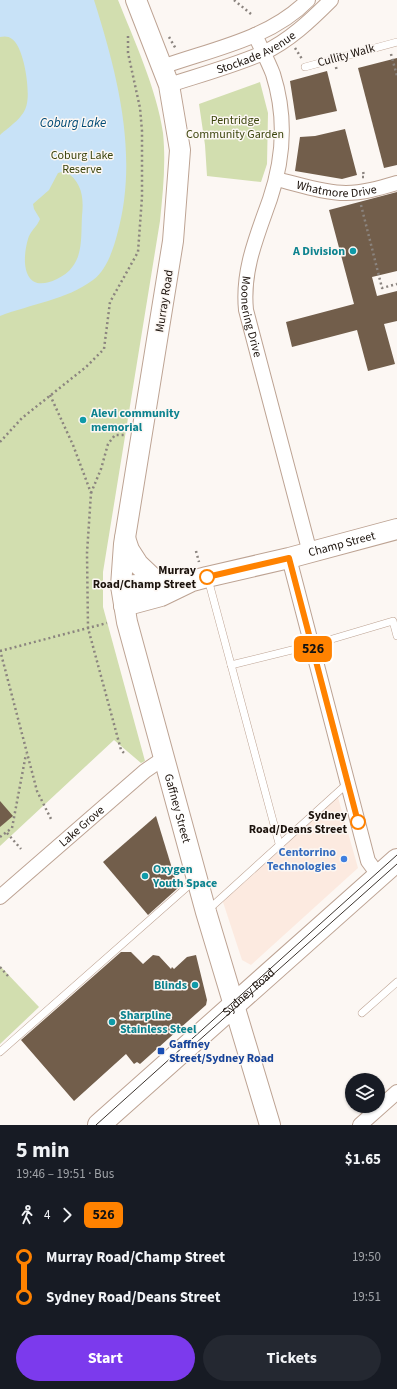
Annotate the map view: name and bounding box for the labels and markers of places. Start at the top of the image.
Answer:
place label: A Division [292,243,345,260]
marker: A Division [348,246,358,256]
place label: Alevi community memorial [90,405,181,436]
marker: Alevi community memorial [78,415,88,425]
place label: Murray Road/Champ Street [93,562,197,593]
marker: Murray Road/Champ Street [199,569,215,585]
place label: Sydney Road/Deans Street [249,807,348,838]
marker: Sydney Road/Deans Street [350,814,366,830]
place label: Centorrino Technologies [267,844,336,875]
marker: Centorrino Technologies [339,854,349,864]
place label: Oxygen Youth Space [152,861,217,892]
marker: Oxygen Youth Space [140,871,150,881]
place label: Blinds [154,977,187,994]
marker: Blinds [190,980,200,990]
place label: Sharpline Stainless Steel [120,1007,197,1038]
marker: Sharpline Stainless Steel [107,1017,117,1027]
place label: Gaffney Street/Sydney Road [169,1036,274,1067]
marker: Gaffney Street/Sydney Road [156,1046,166,1056]

